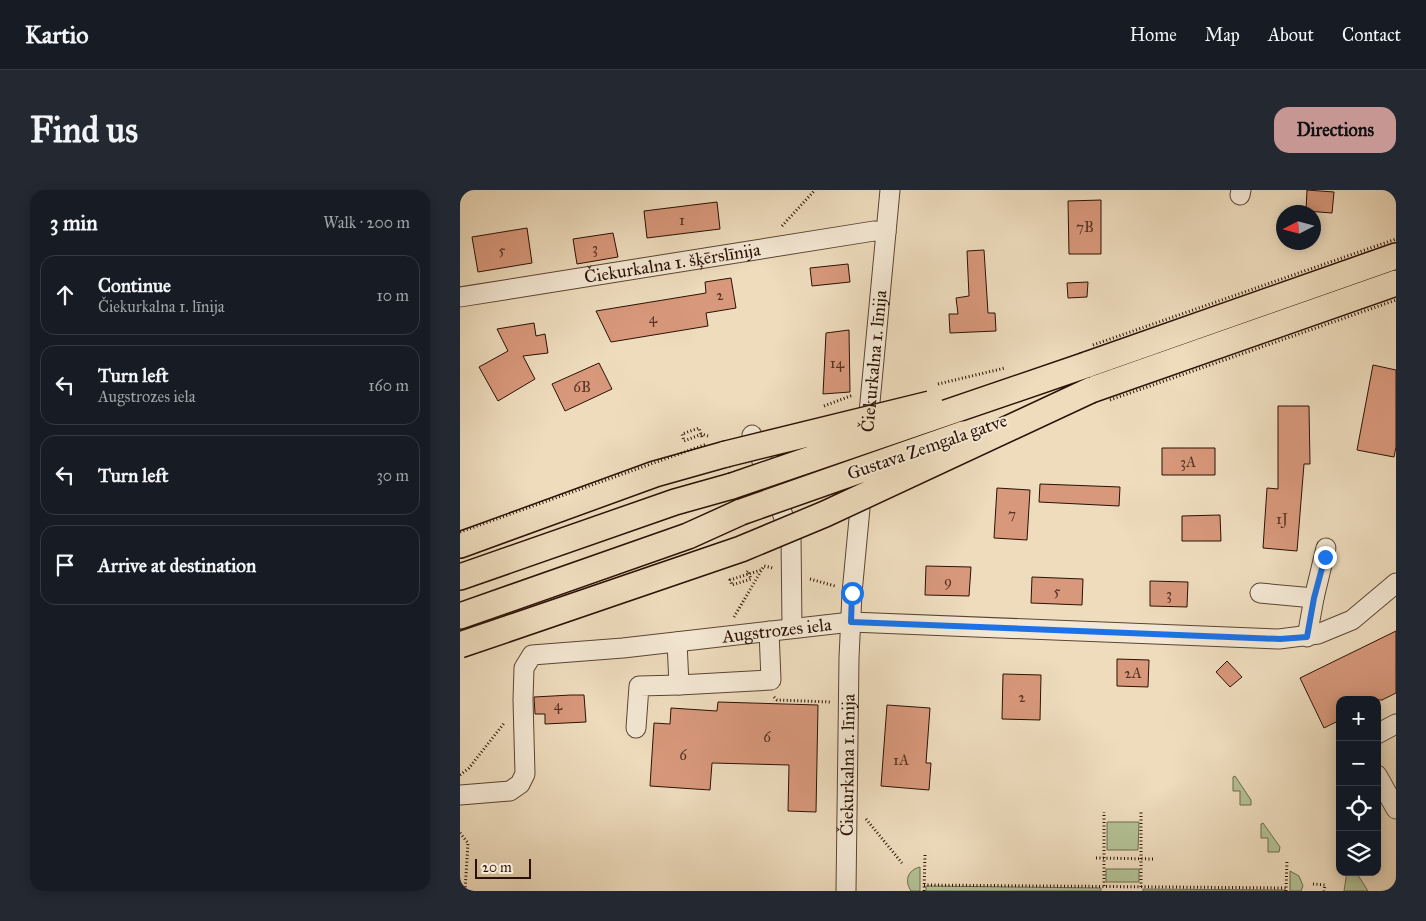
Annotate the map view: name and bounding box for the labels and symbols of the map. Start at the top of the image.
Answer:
north arrow [1276,205,1321,250]
house number: 1 [679,211,685,229]
house number: 7B [1076,218,1094,236]
street label: Čiekurkalna 1. šķērslīnija [582,238,762,288]
house number: 3 [592,239,598,257]
house number: 5 [499,241,506,259]
house number: 2 [716,286,724,304]
street label: Čiekurkalna 1. līnija [855,289,892,433]
house number: 4 [649,309,658,327]
house number: 14 [830,354,845,372]
house number: 6B [573,378,591,396]
street label: Gustava Zemgala gatve [844,409,1010,486]
house number: 3A [1180,453,1196,471]
house number: 7 [1008,505,1016,523]
house number: 1J [1276,510,1288,529]
route end [1314,546,1337,569]
house number: 9 [944,572,952,590]
route start [841,582,864,605]
house number: 5 [1054,582,1061,600]
house number: 3 [1166,585,1172,603]
street label: Augstrozes iela [720,613,833,648]
house number: 2A [1124,664,1142,682]
house number: 2 [1018,688,1026,706]
street label: Čiekurkalna 1. līnija [835,693,860,836]
house number: 4 [554,696,563,714]
house number: 6 [763,728,772,746]
house number: 6 [679,746,688,764]
house number: 1A [893,751,909,769]
scale bar [475,856,531,879]

